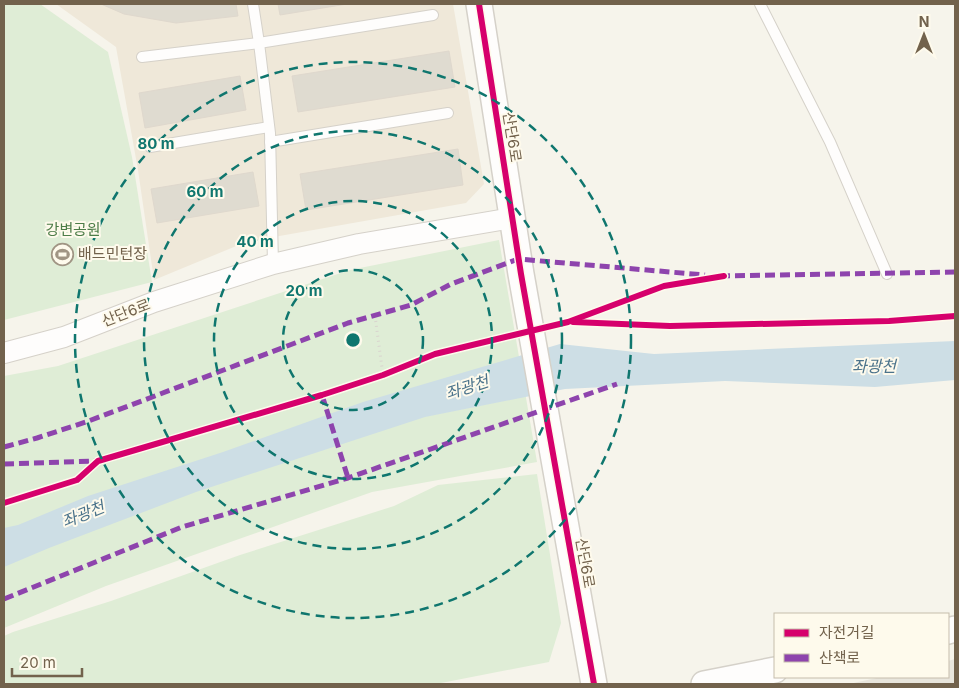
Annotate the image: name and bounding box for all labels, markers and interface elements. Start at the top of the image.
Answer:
north arrow [899,10,949,60]
text: N [919,13,929,30]
street label: 산단6로 [499,110,526,163]
text: 80 m [137,134,175,153]
text: 60 m [186,182,224,201]
park label: 강변공원 [45,220,101,239]
text: 40 m [236,232,274,251]
sports icon: 배드민턴장 [50,242,74,266]
place label: 배드민턴장 [78,244,147,263]
text: 20 m [286,281,322,300]
street label: 산단6로 [99,295,153,330]
centre of rings [344,331,362,349]
water label: 좌광천 [852,356,898,376]
water label: 좌광천 [443,370,493,403]
water label: 좌광천 [59,496,109,532]
street label: 산단6로 [572,536,599,590]
legend [774,613,949,678]
text: 자전거길 [819,623,874,642]
scale bar [12,646,82,678]
text: 산책로 [819,648,860,667]
text: 20 m [20,653,56,672]

